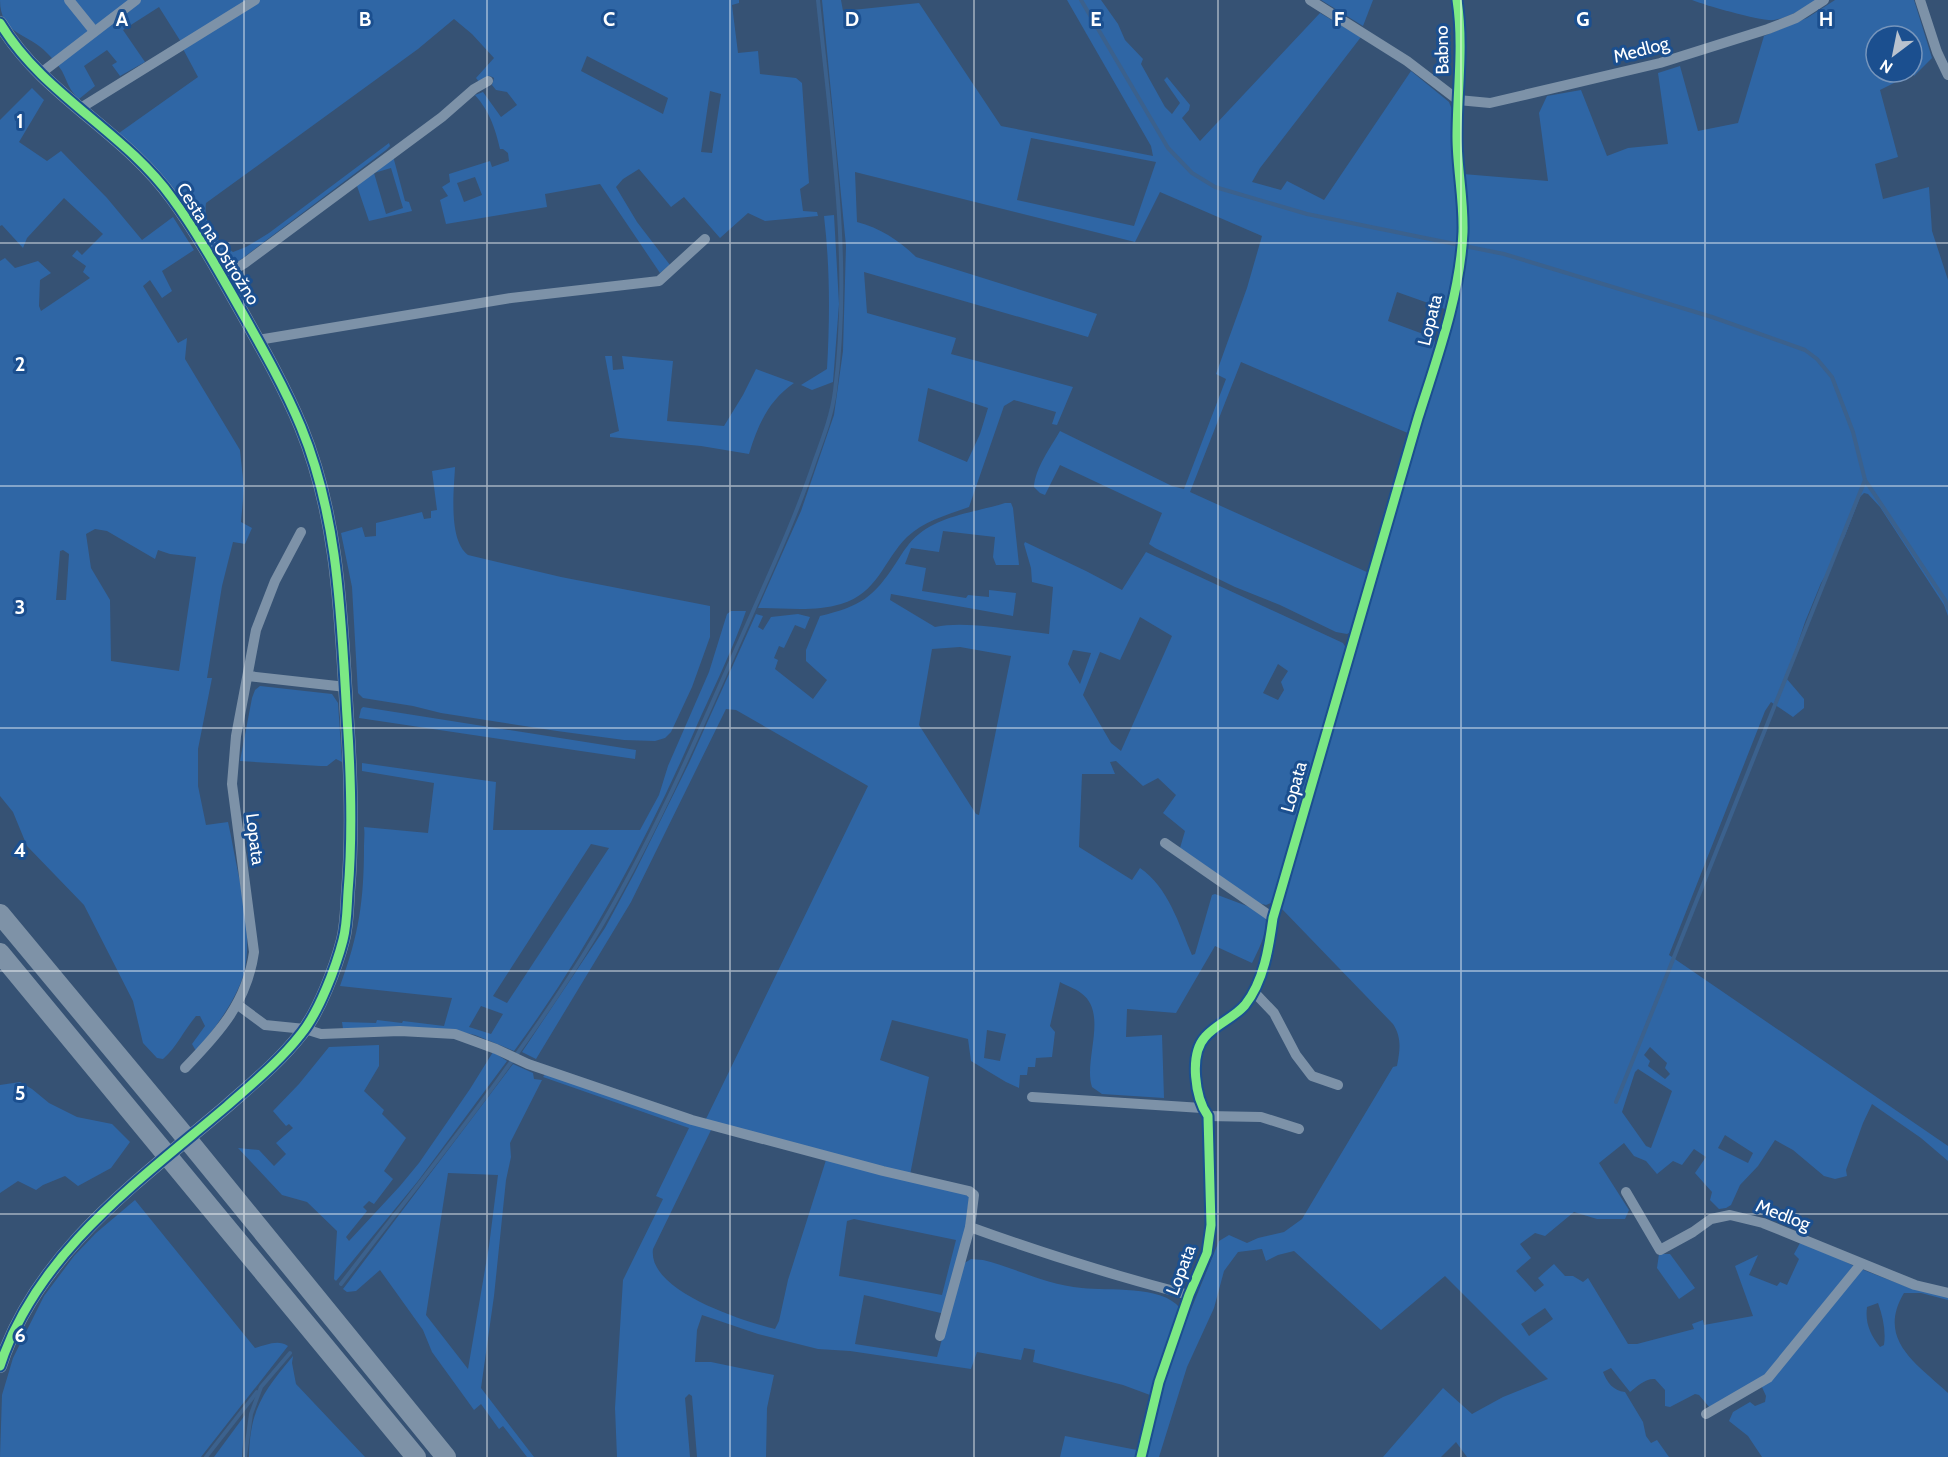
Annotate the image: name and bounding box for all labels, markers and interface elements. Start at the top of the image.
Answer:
text: A [116,7,129,31]
text: B [359,7,371,31]
text: C [603,7,615,31]
text: D [845,7,859,31]
text: E [1090,7,1102,31]
text: F [1334,7,1345,31]
text: G [1576,7,1590,31]
text: H [1819,7,1833,31]
north arrow [1864,24,1924,84]
street label: Babno [1431,25,1453,75]
street label: Medlog [1611,32,1672,68]
text: N [1876,55,1896,77]
text: 1 [16,109,24,133]
street label: Cesta na Ostrožno [172,179,264,309]
street label: Lopata [1413,292,1447,348]
text: 2 [15,352,25,376]
text: 3 [15,595,25,619]
street label: Lopata [1276,759,1312,815]
street label: Lopata [241,812,269,866]
text: 4 [14,838,26,862]
text: 5 [15,1081,25,1105]
street label: Medlog [1753,1195,1814,1236]
street label: Lopata [1161,1241,1201,1298]
text: 6 [14,1323,26,1347]

